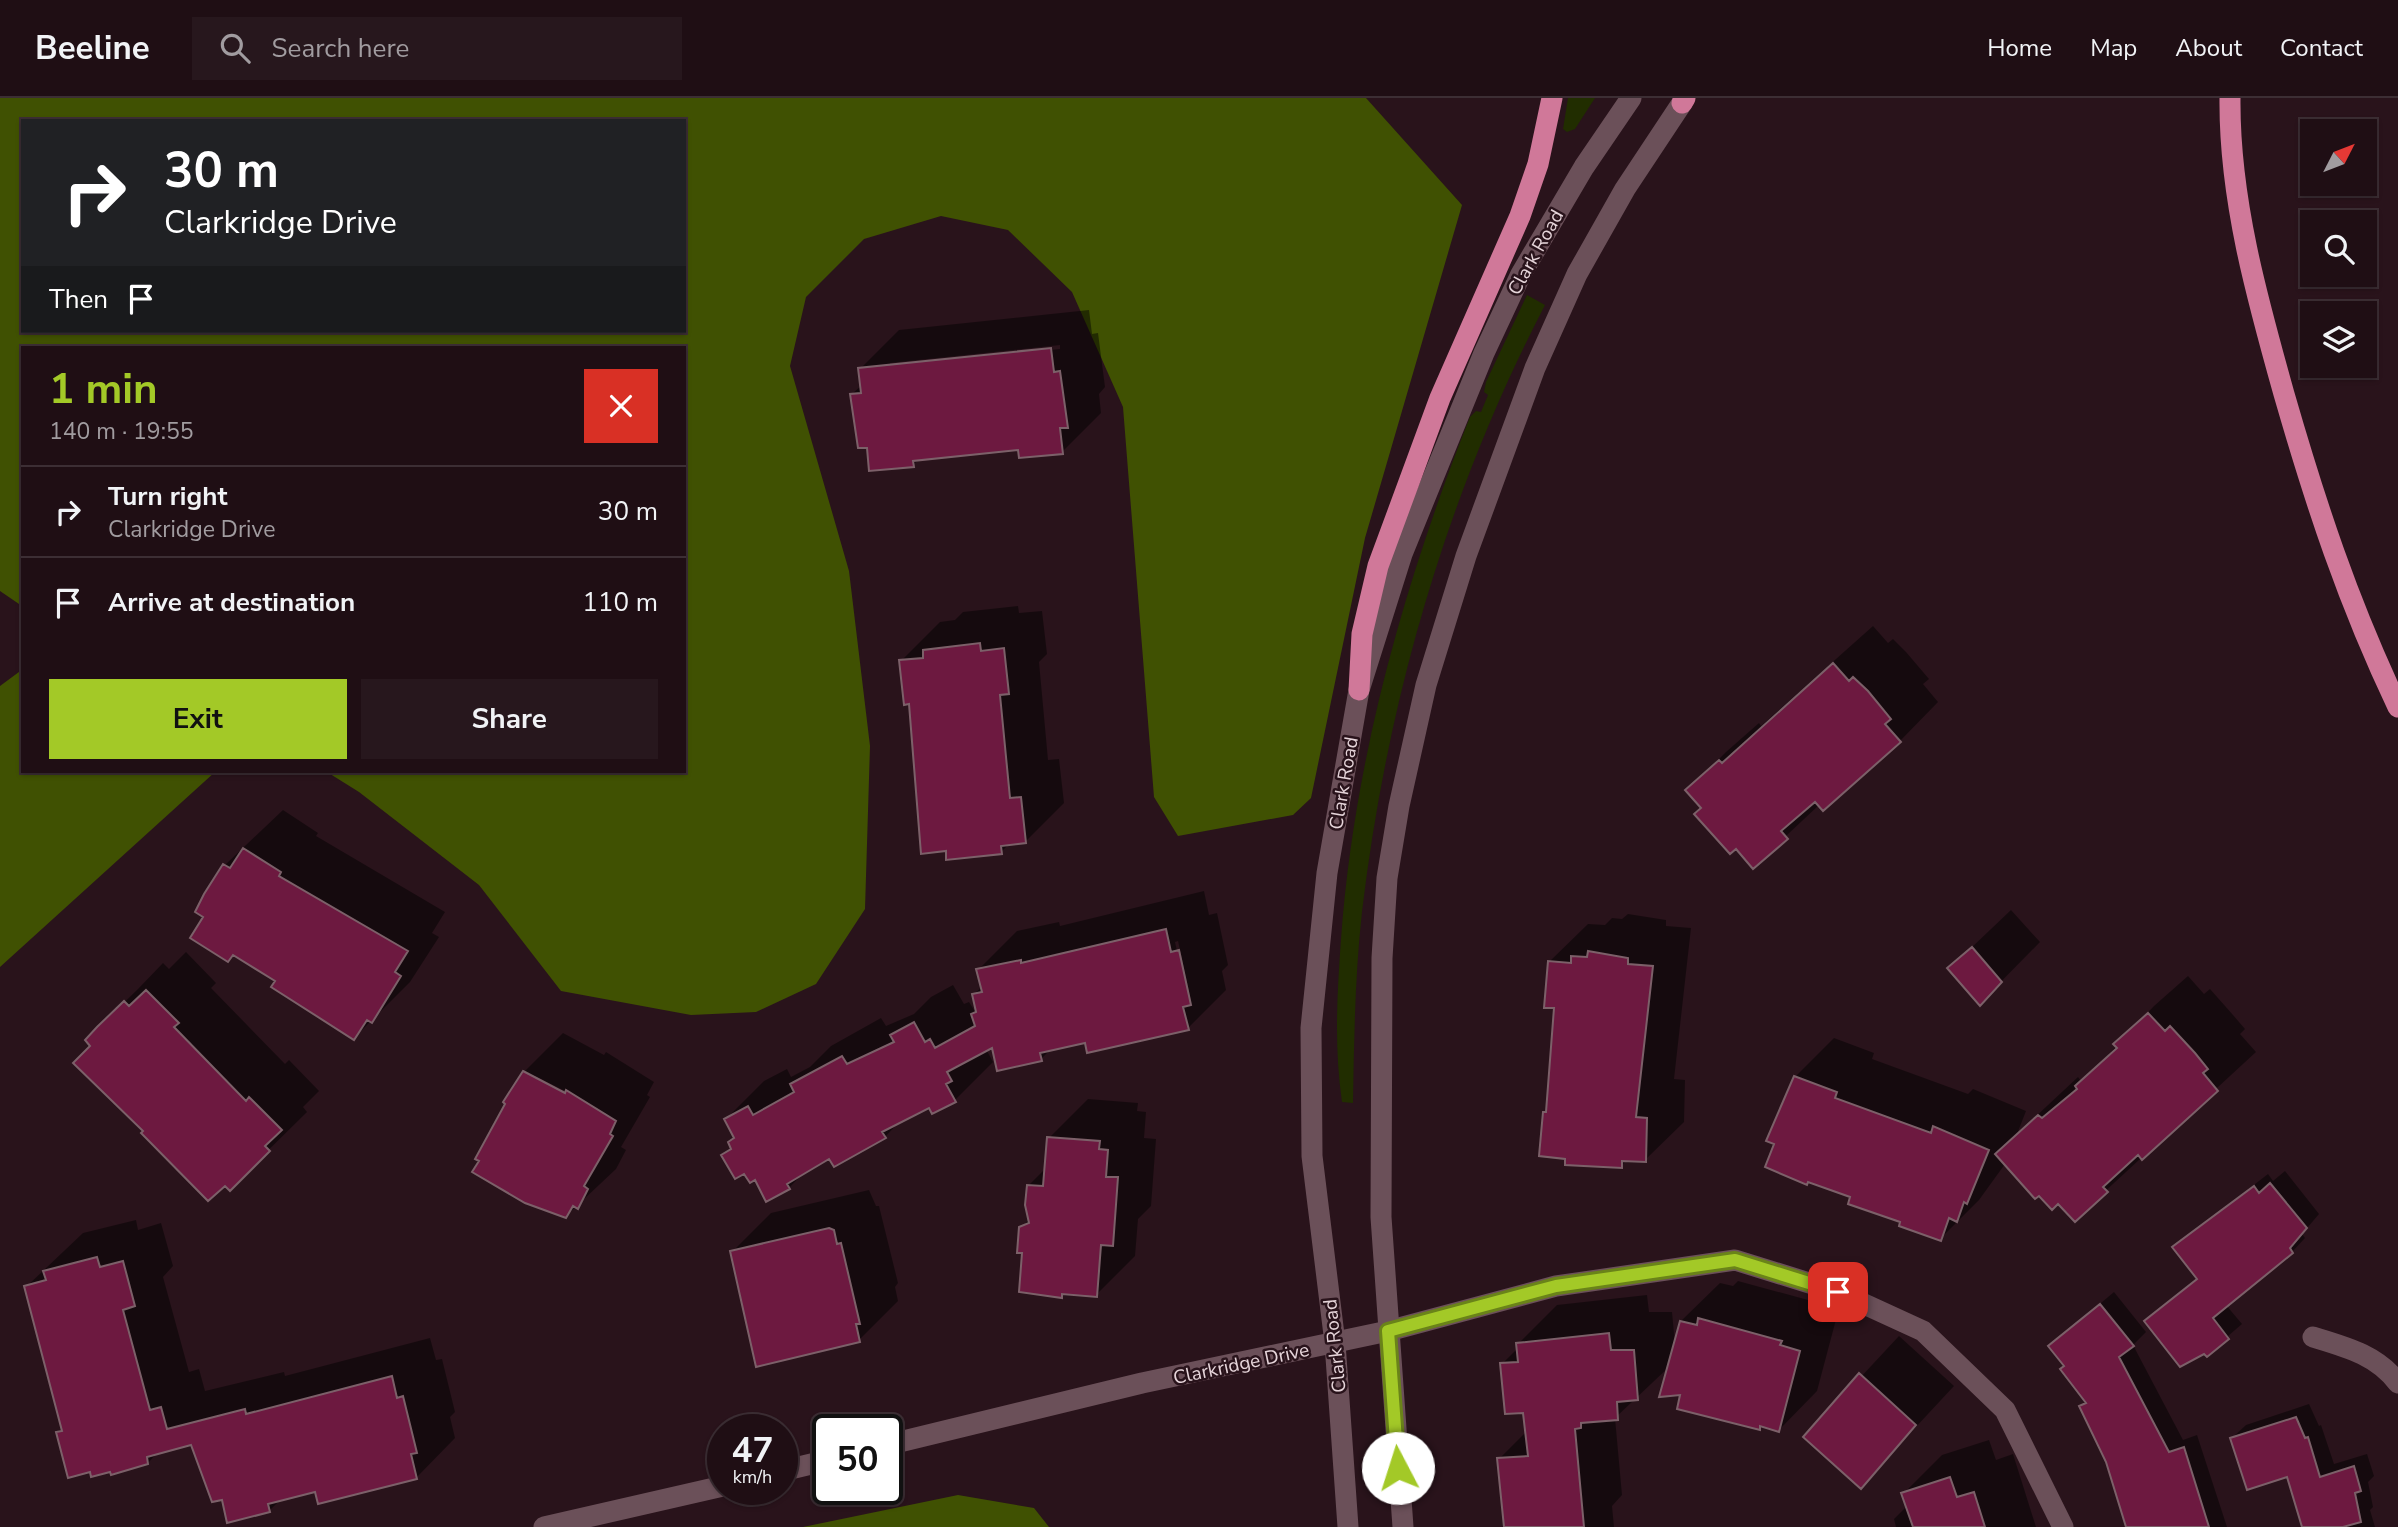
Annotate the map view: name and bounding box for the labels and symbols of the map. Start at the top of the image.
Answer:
north arrow [2300,119,2376,196]
street label: Clark Road [1502,205,1570,300]
street label: Clark Road [1323,735,1365,832]
pin [1808,1262,1868,1322]
street label: Clark Road [1317,1298,1353,1394]
street label: Clarkridge Drive [1171,1337,1312,1391]
speed limit sign: 50 [812,1414,903,1505]
position arrow [1361,1431,1435,1505]

